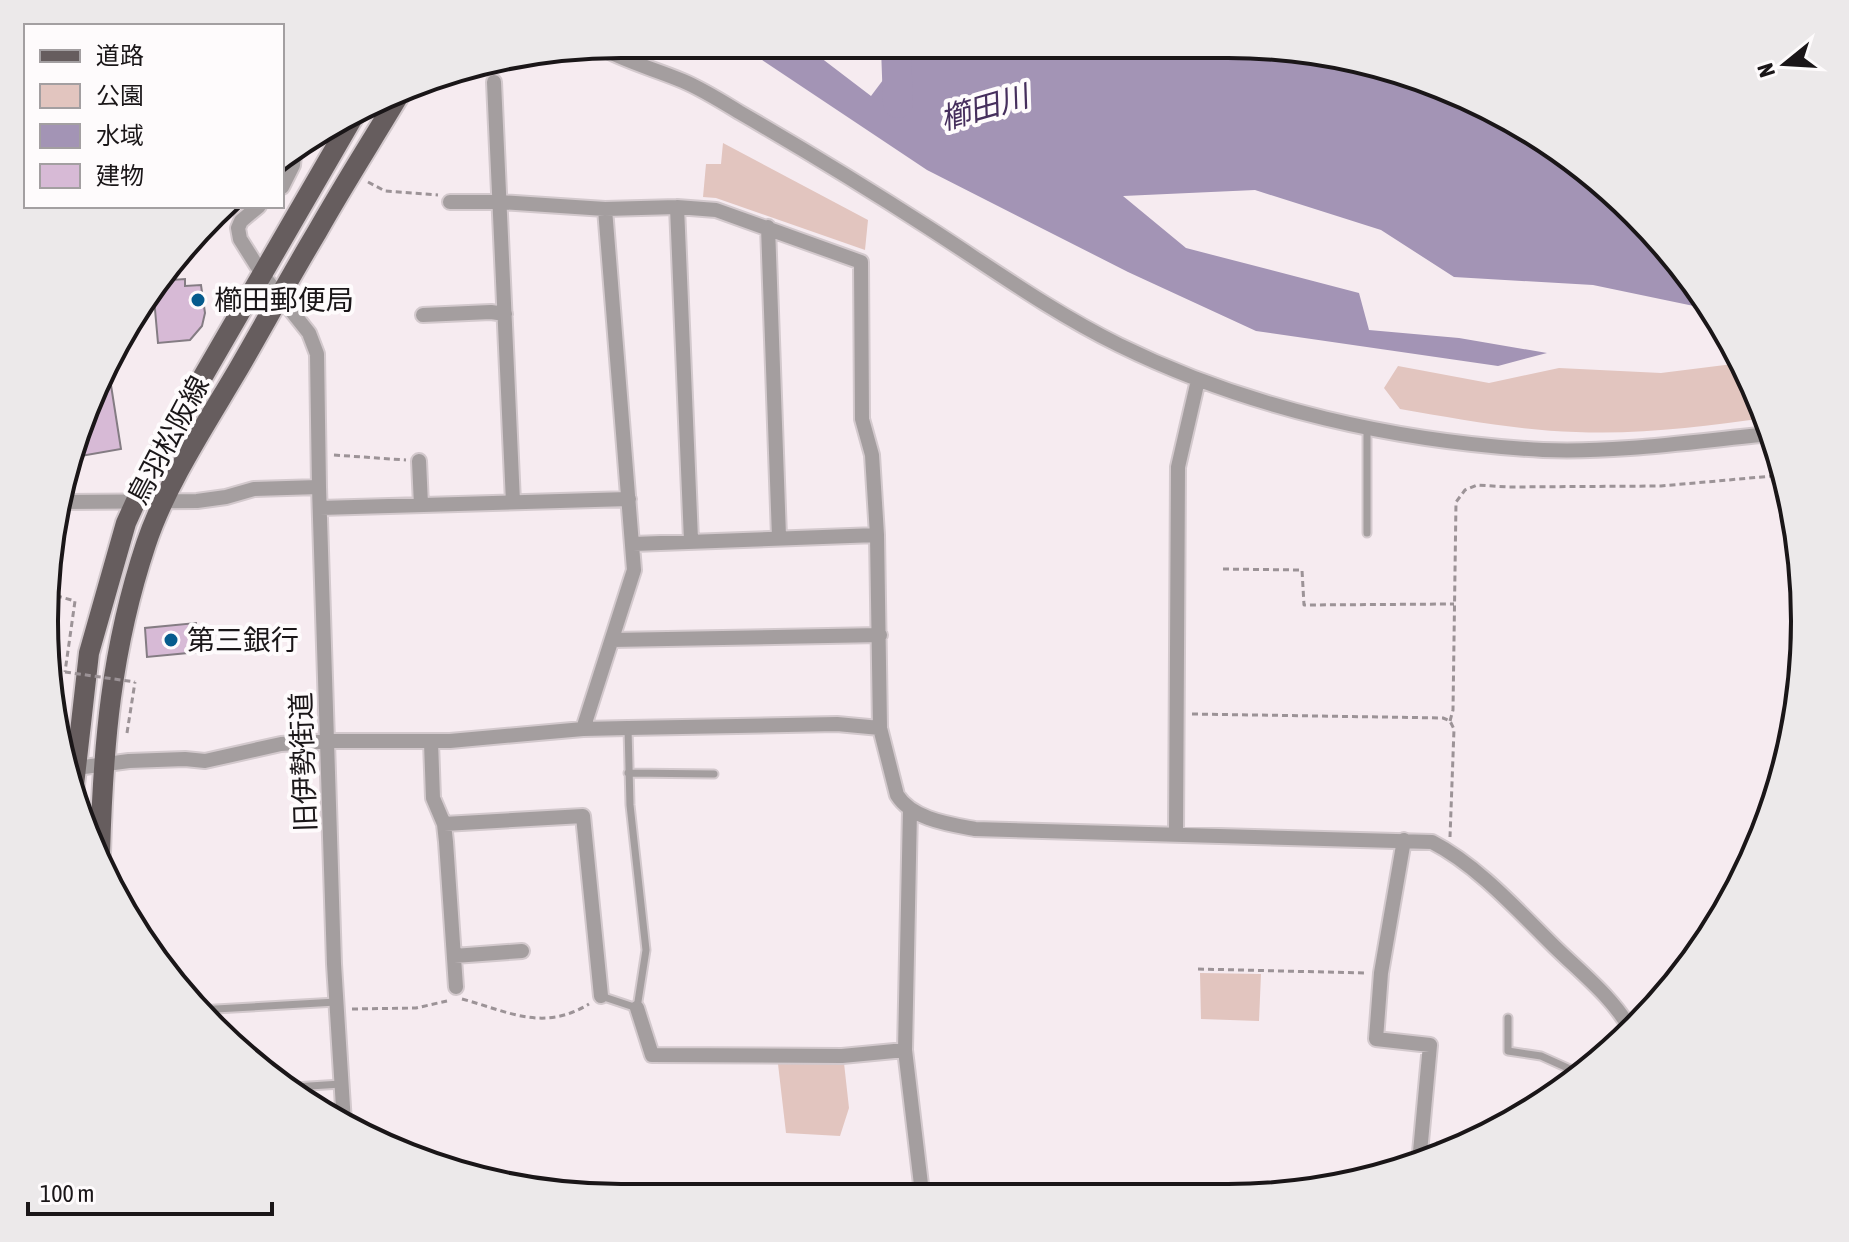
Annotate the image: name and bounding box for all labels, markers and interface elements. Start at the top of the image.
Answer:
legend [24,24,284,208]
north arrow [1745,24,1825,104]
text: 道路 [96,42,144,69]
text: N [1752,60,1780,80]
water label: 櫛田川 [936,77,1035,136]
text: 公園 [96,82,144,109]
text: 水域 [96,122,144,149]
text: 建物 [96,162,144,189]
place label: 櫛田郵便局 [214,284,354,316]
marker: 櫛田郵便局 [189,291,207,309]
street label: 鳥羽松阪線 [121,371,215,509]
place label: 第三銀行 [187,624,299,656]
marker: 第三銀行 [162,631,180,649]
street label: 旧伊勢街道 [285,691,321,833]
scale bar [28,1166,272,1216]
text: 100 m [40,1180,94,1207]

